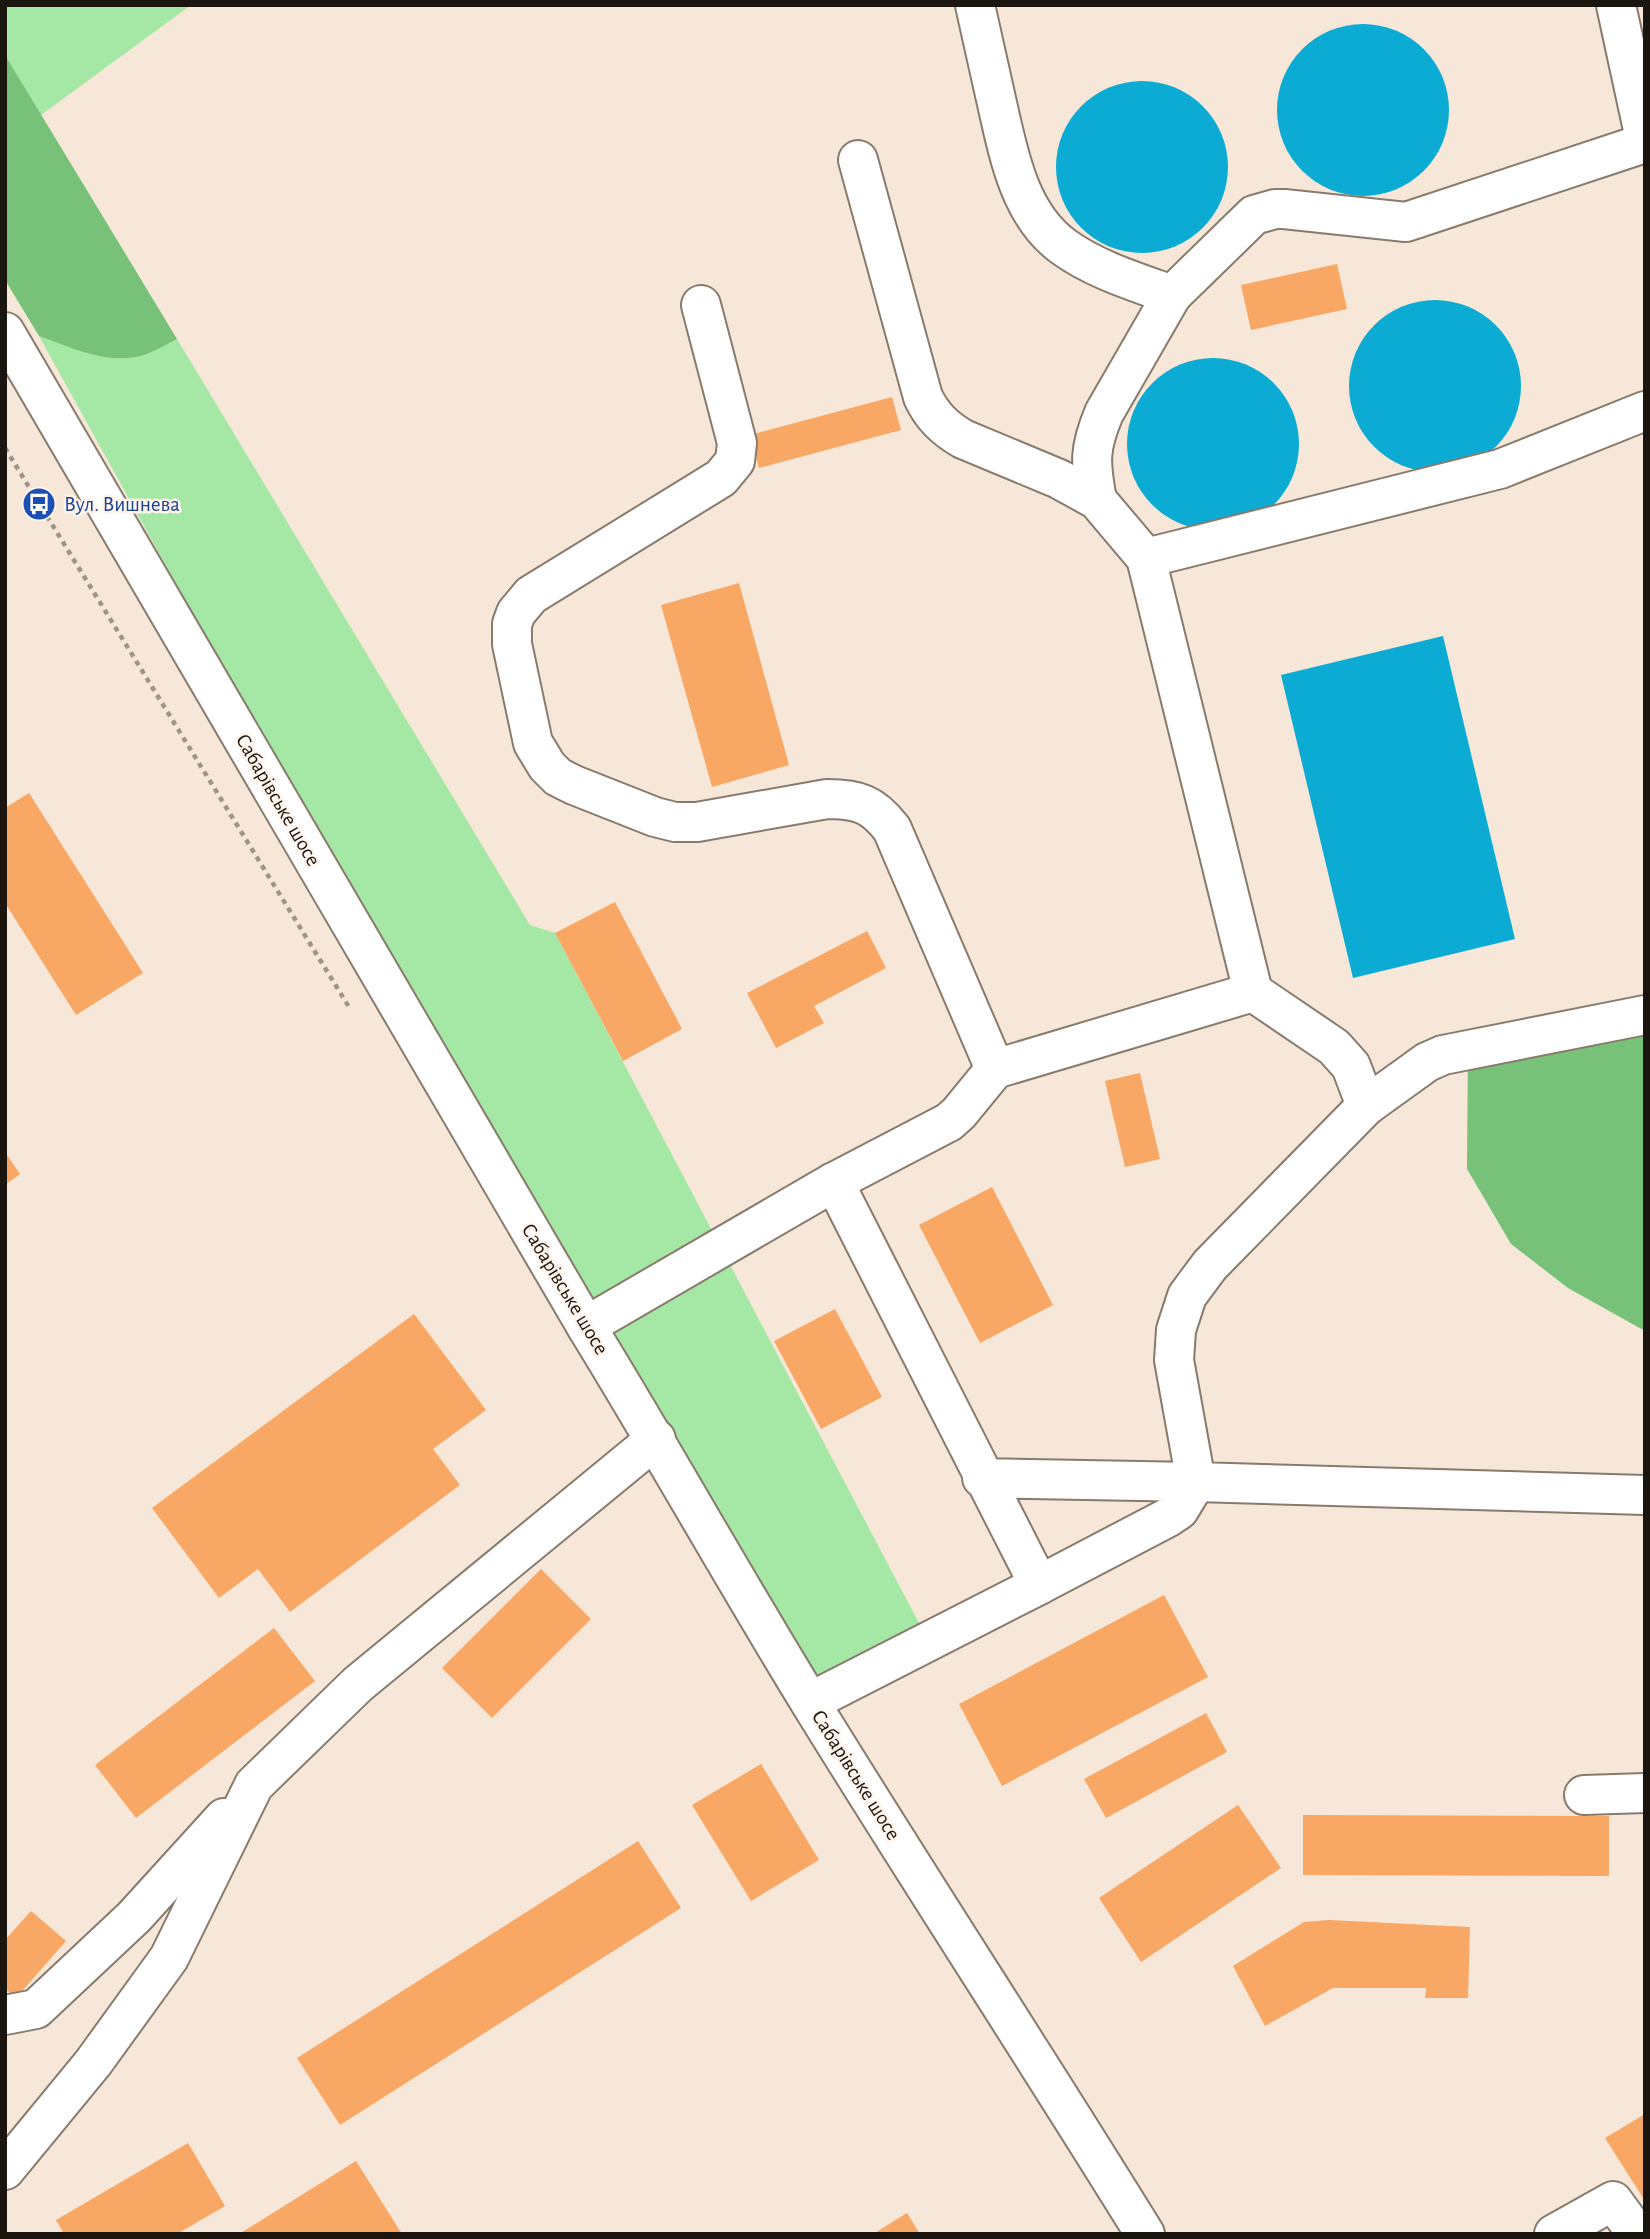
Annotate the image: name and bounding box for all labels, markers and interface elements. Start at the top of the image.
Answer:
bus stop icon: Вул. Вишнева [20,485,58,523]
place label: Вул. Вишнева [64,494,180,515]
street label: Сабарівське шосе [232,730,324,870]
street label: Сабарівське шосе [518,1220,612,1358]
street label: Сабарівське шосе [808,1706,904,1844]

